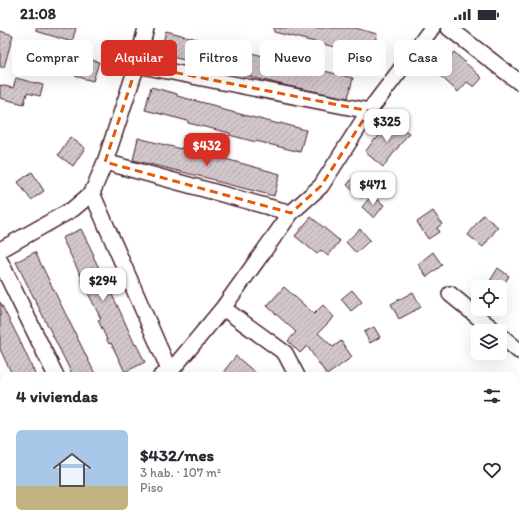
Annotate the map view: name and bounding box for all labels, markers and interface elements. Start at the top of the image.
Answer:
text: 21:08 [20,5,56,23]
chip: Comprar [12,40,93,76]
chip: Alquilar [101,40,177,76]
chip: Filtros [185,40,252,76]
chip: Nuevo [260,40,325,76]
chip: Piso [333,40,386,76]
chip: Casa [394,40,452,76]
pin: $325 [363,109,411,143]
text: $325 [373,114,401,129]
pin: $432 [183,133,231,167]
text: $432 [193,138,221,153]
pin: $471 [349,172,397,206]
text: $471 [360,177,386,192]
pin: $294 [79,268,127,302]
text: $294 [89,273,117,288]
map controls [471,280,507,360]
button: locate [471,280,507,316]
button: layers [471,324,507,360]
icon: filters [481,385,503,407]
text: 4 viviendas [16,386,98,406]
text: $432/mes [140,445,214,465]
icon: home [48,446,96,494]
icon: heart [481,459,503,481]
text: 3 hab. · 107 m² [140,465,221,480]
text: Piso [140,480,163,495]

